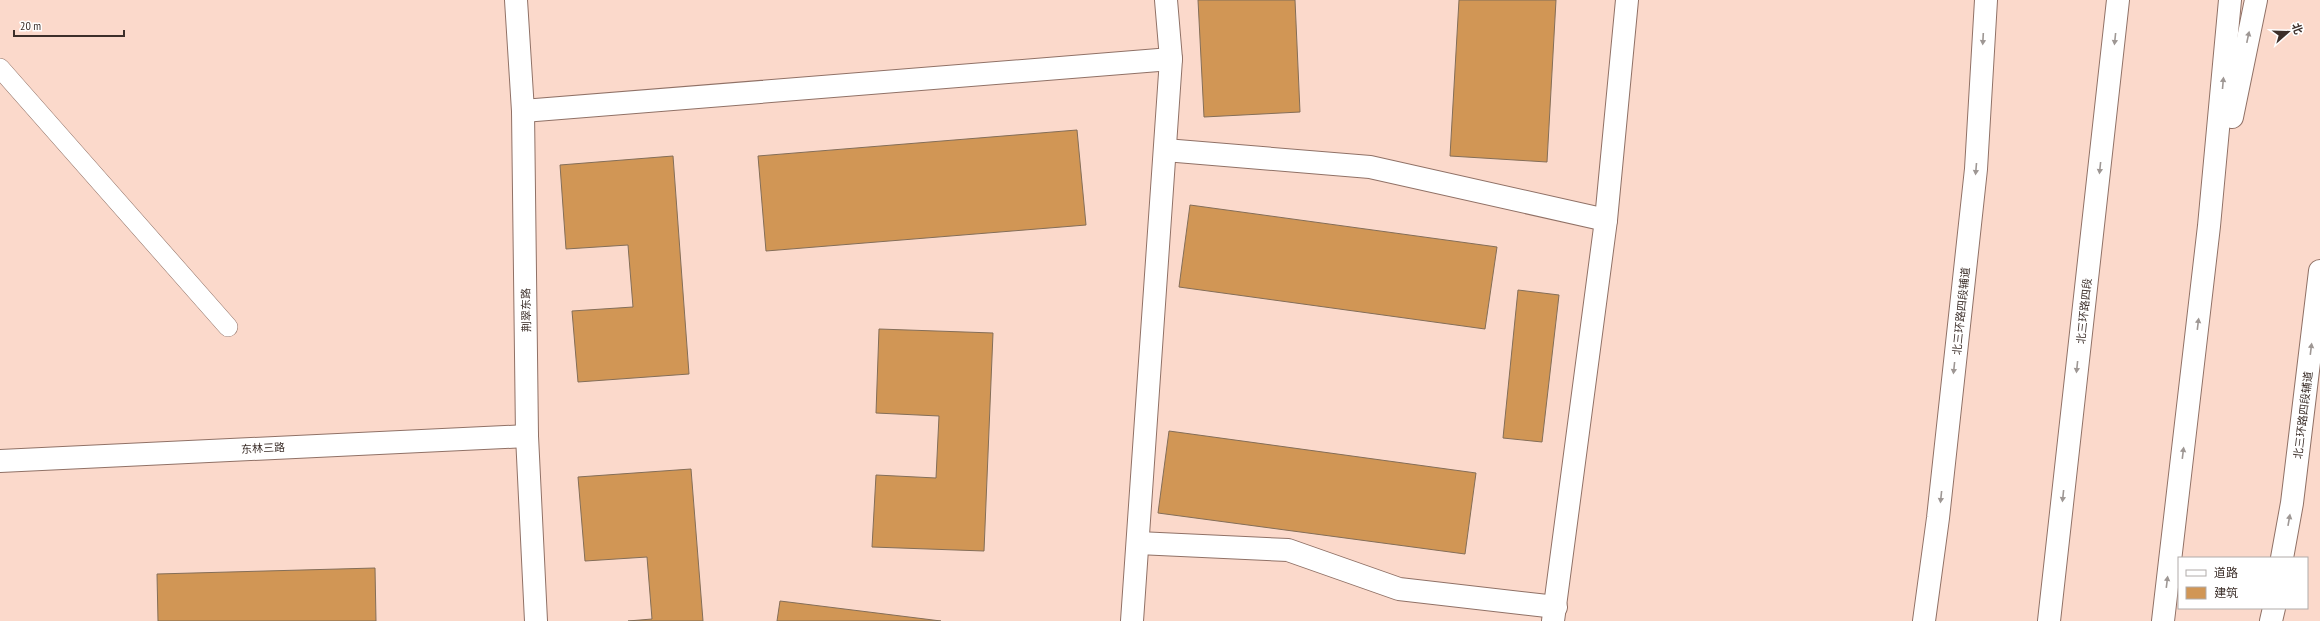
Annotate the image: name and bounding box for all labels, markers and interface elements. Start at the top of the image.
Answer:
scale bar [14,12,124,38]
north arrow [2268,12,2308,52]
text: 20 m [20,18,41,33]
text: 北 [2289,21,2306,36]
one-way arrow [2245,31,2251,43]
one-way arrow [1980,33,1987,45]
one-way arrow [2111,33,2118,45]
one-way arrow [2219,77,2226,89]
one-way arrow [2097,162,2103,174]
one-way arrow [1972,163,1979,175]
street label: 北三环路四段辅道 [1949,267,1973,355]
street label: 北三环路四段 [2074,277,2094,345]
street label: 荆翠东路 [519,288,533,332]
one-way arrow [2195,318,2201,330]
one-way arrow [2307,343,2314,355]
one-way arrow [2074,361,2081,373]
one-way arrow [1951,362,1958,374]
street label: 北三环路四段辅道 [2291,370,2315,460]
street label: 东林三路 [241,440,285,456]
one-way arrow [2179,447,2186,459]
one-way arrow [2060,490,2066,502]
one-way arrow [1937,491,1944,503]
one-way arrow [2286,513,2292,526]
legend [2178,557,2308,609]
text: 道路 [2214,565,2238,580]
one-way arrow [2164,576,2171,588]
text: 建筑 [2214,585,2238,600]

